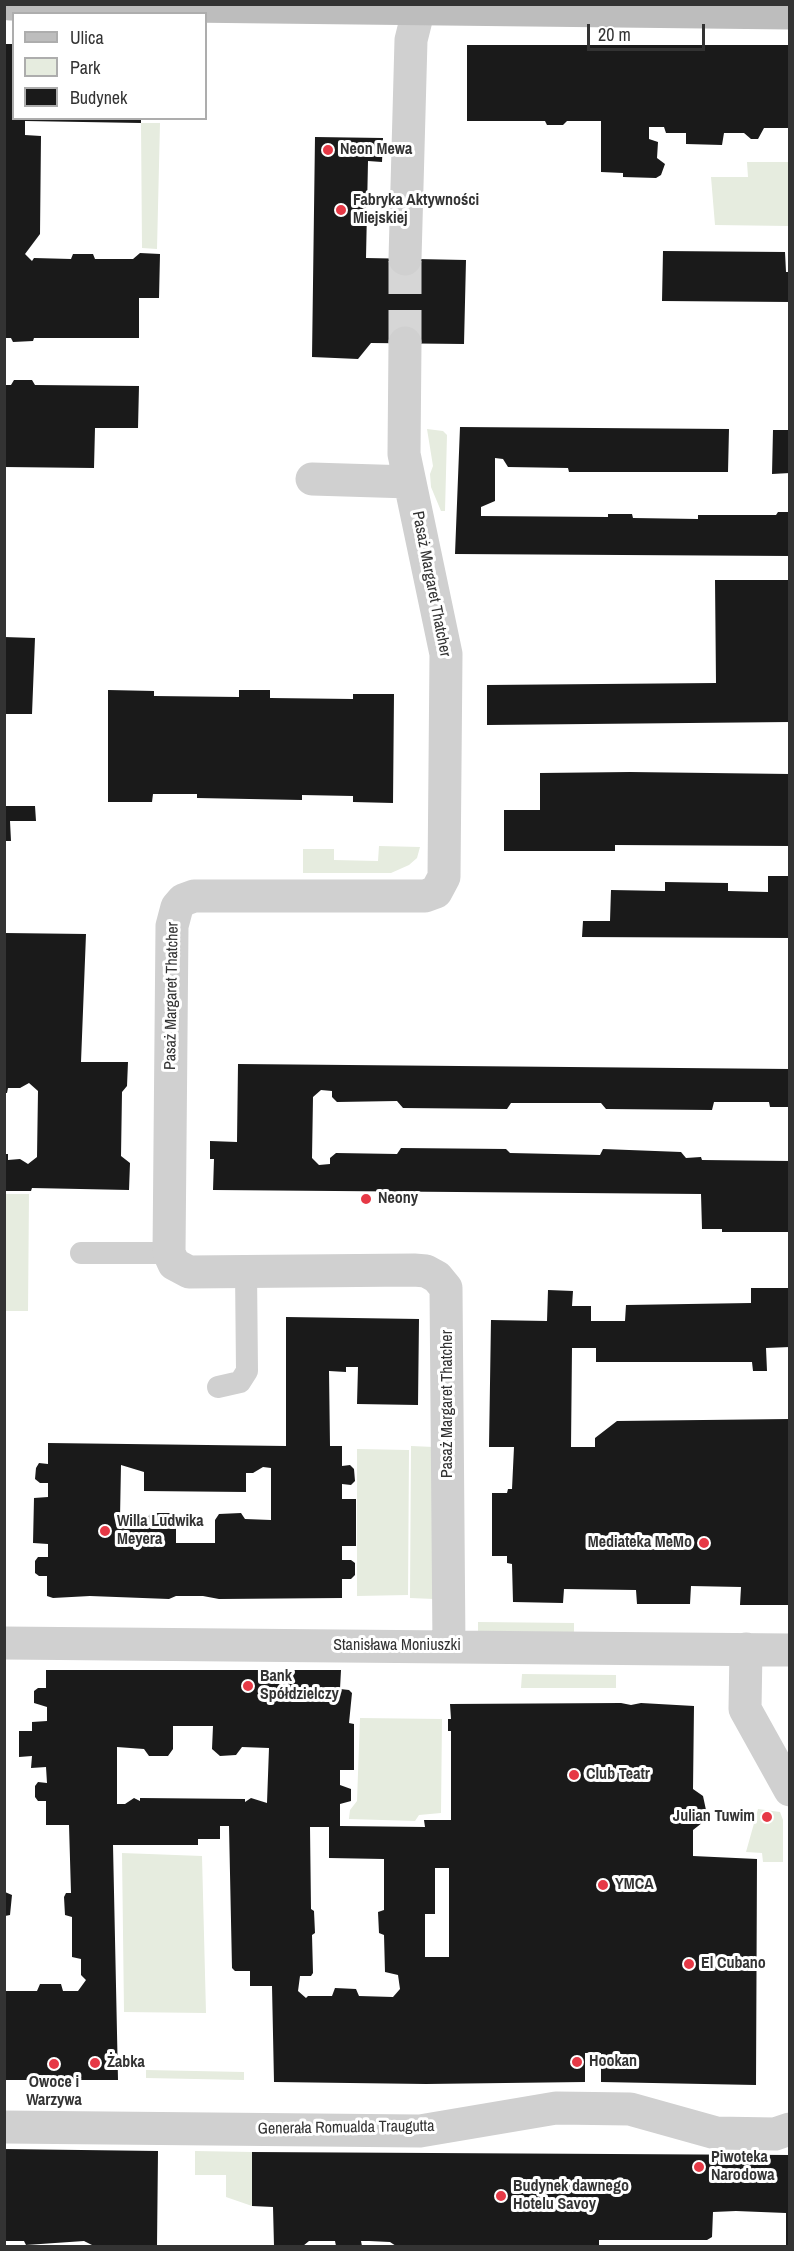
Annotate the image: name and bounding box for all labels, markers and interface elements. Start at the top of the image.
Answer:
legend [12,12,207,120]
scale bar [590,12,708,50]
text: 20 m [598,22,631,47]
text: Ulica [70,25,104,50]
text: Park [70,55,100,80]
text: Budynek [70,85,127,110]
place label: Neon Mewa [340,140,412,160]
marker: Neon Mewa [321,143,335,157]
place label: Fabryka Aktywności Miejskiej [353,191,479,229]
marker: Fabryka Aktywności Miejskiej [334,203,348,217]
street label: Pasaż Margaret Thatcher [407,510,455,658]
street label: Pasaż Margaret Thatcher [161,922,183,1070]
place label: Neony [378,1189,418,1209]
marker: Neony [359,1192,373,1206]
street label: Pasaż Margaret Thatcher [438,1330,458,1478]
place label: Willa Ludwika Meyera [117,1512,204,1550]
marker: Willa Ludwika Meyera [98,1524,112,1538]
place label: Mediateka MeMo [588,1533,692,1553]
marker: Mediateka MeMo [697,1536,711,1550]
street label: Stanisława Moniuszki [333,1636,461,1656]
place label: Bank Spółdzielczy [260,1667,339,1705]
marker: Bank Spółdzielczy [241,1679,255,1693]
place label: Club Teatr [586,1765,650,1785]
marker: Club Teatr [567,1768,581,1782]
place label: Julian Tuwim [673,1807,755,1827]
marker: Julian Tuwim [760,1810,774,1824]
place label: YMCA [615,1875,654,1895]
marker: YMCA [596,1878,610,1892]
place label: El Cubano [701,1954,766,1974]
marker: El Cubano [682,1957,696,1971]
place label: Hookan [589,2052,637,2072]
place label: Żabka [107,2053,145,2073]
marker: Hookan [570,2055,584,2069]
marker: Żabka [88,2056,102,2070]
marker: Owoce i Warzywa [47,2057,61,2071]
place label: Owoce i Warzywa [26,2073,82,2111]
street label: Generała Romualda Traugutta [257,2117,435,2139]
place label: Piwoteka Narodowa [711,2148,774,2186]
marker: Piwoteka Narodowa [692,2160,706,2174]
place label: Budynek dawnego Hotelu Savoy [513,2177,629,2215]
marker: Budynek dawnego Hotelu Savoy [494,2189,508,2203]

